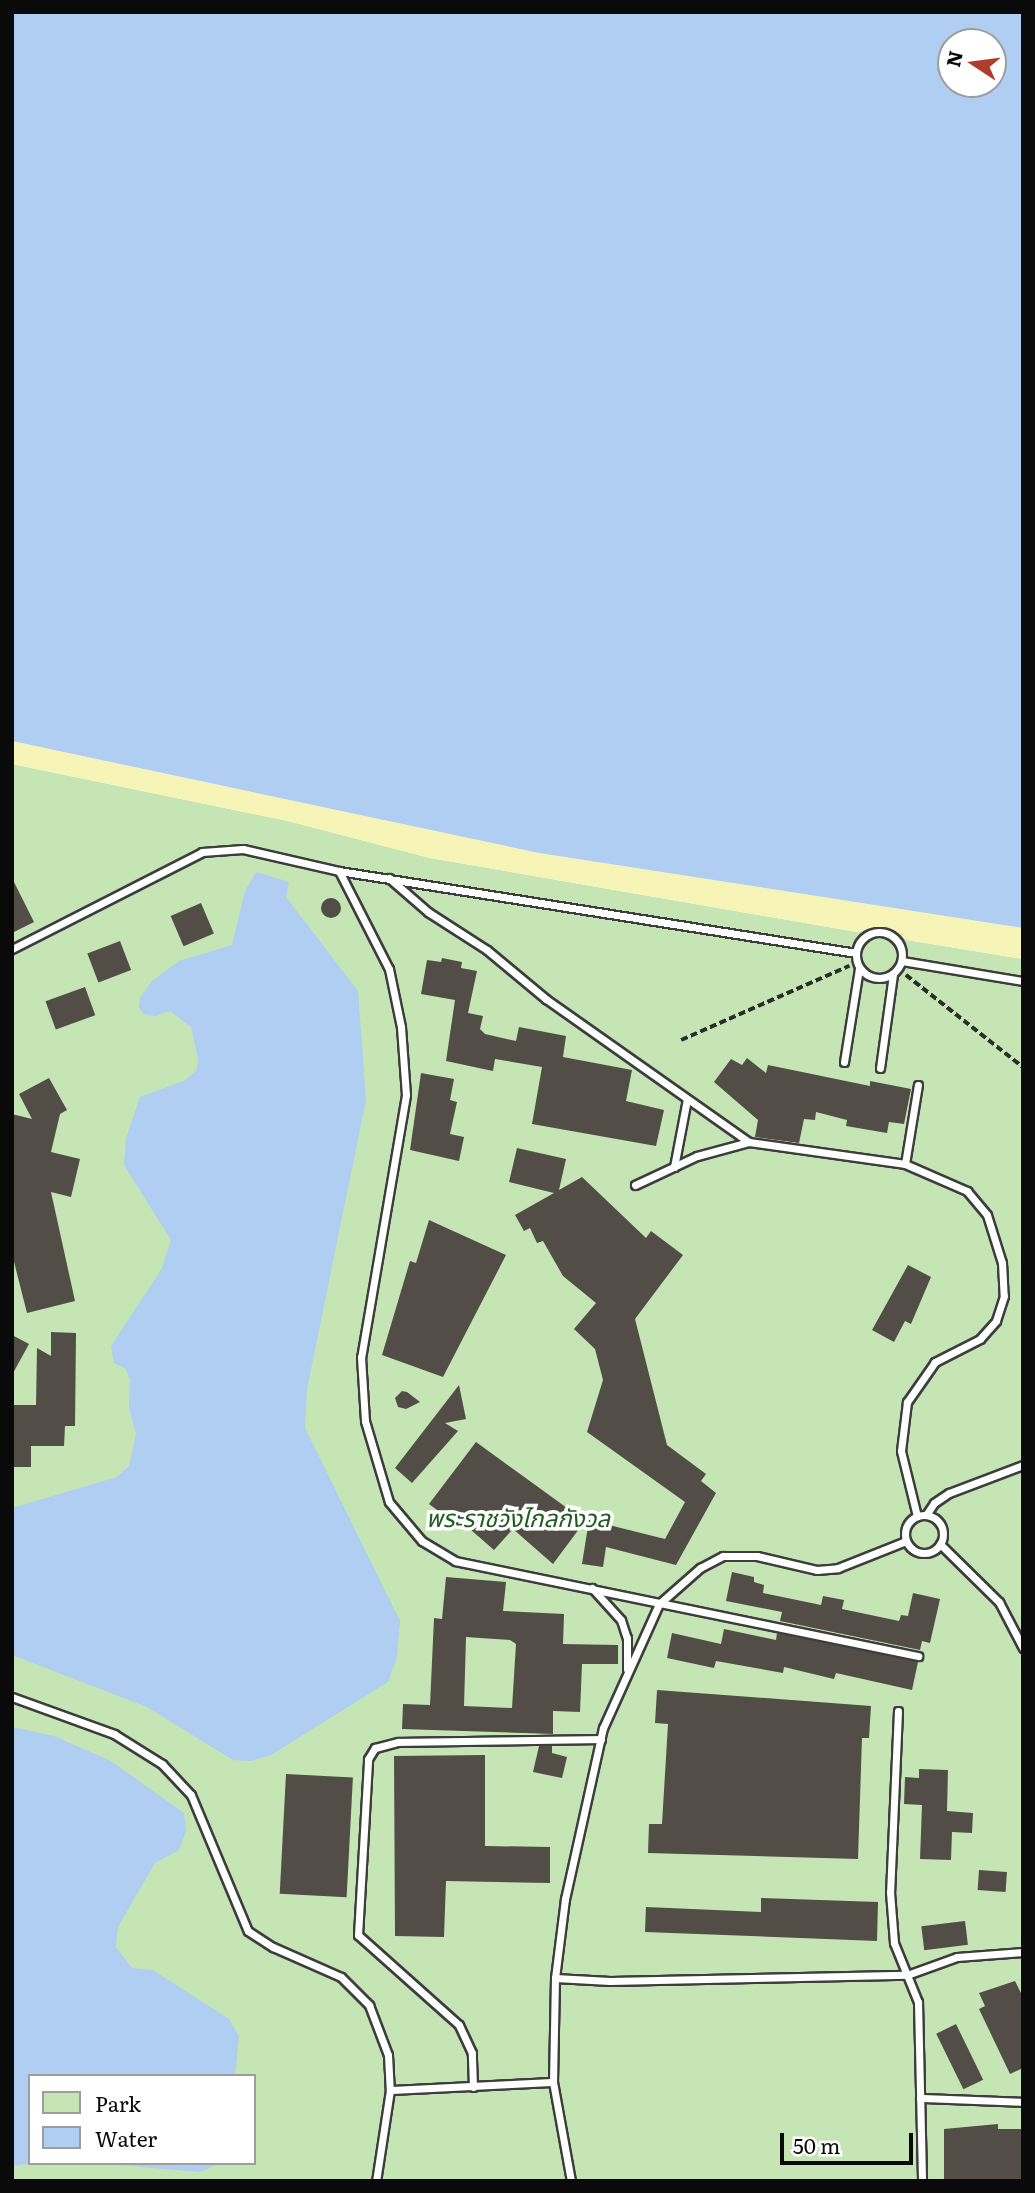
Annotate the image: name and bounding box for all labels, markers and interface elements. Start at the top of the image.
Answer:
north arrow [937,28,1007,98]
text: N [938,48,969,70]
park label: พระราชวังไกลกังวล [426,1503,610,1531]
legend [28,2074,256,2165]
text: Park [95,2087,141,2118]
scale bar [783,2120,916,2164]
text: Water [95,2122,157,2153]
text: 50 m [793,2129,840,2160]

